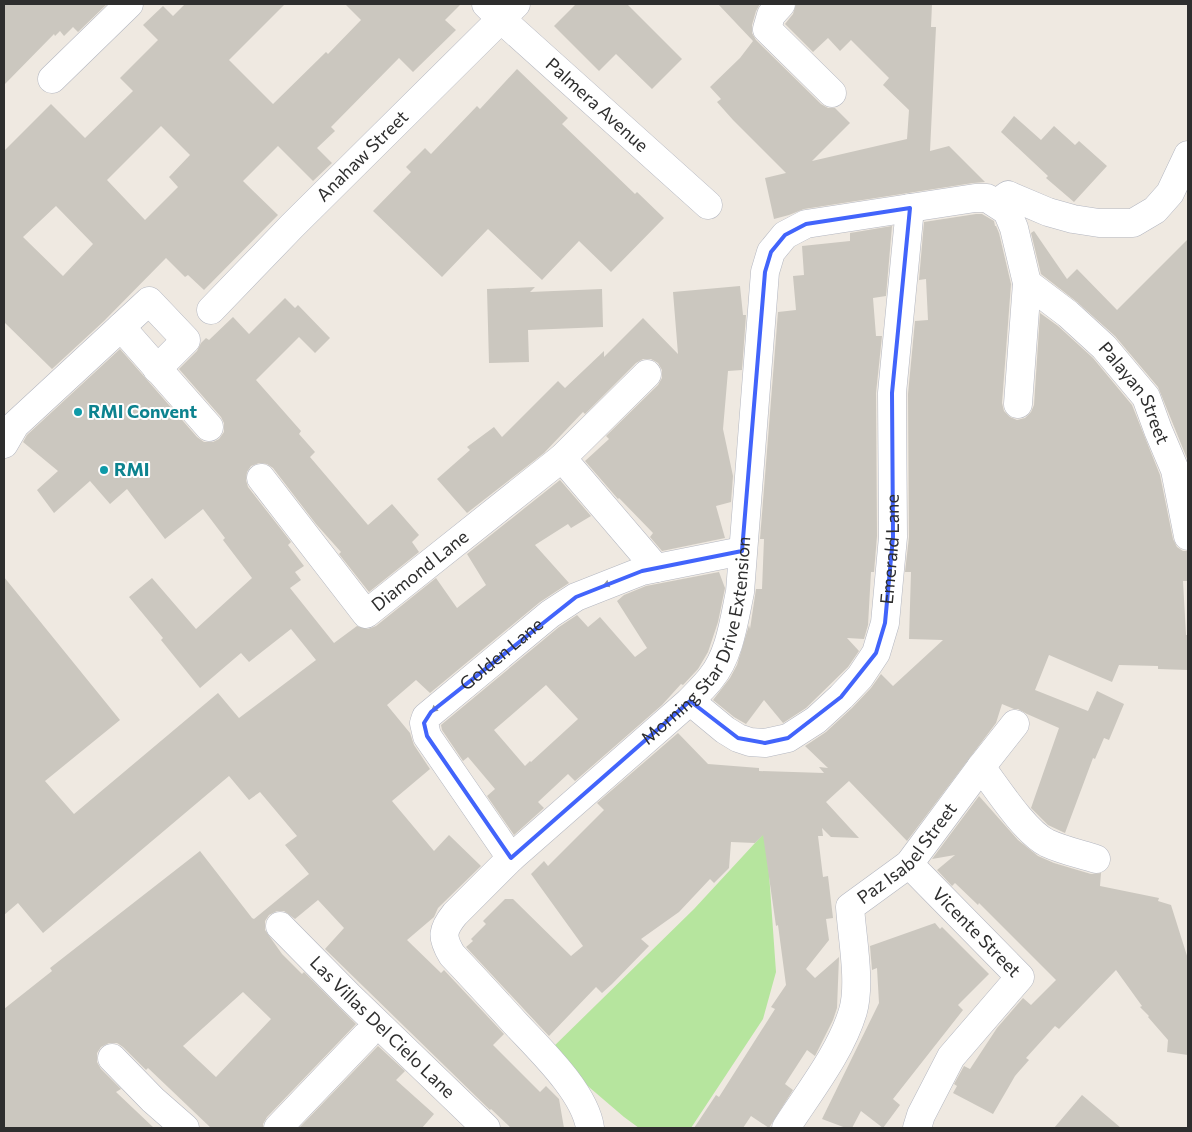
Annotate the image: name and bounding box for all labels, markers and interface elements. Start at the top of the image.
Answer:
street label: Palmera Avenue [542,53,653,156]
street label: Anahaw Street [311,105,412,206]
street label: Palayan Street [1094,337,1175,447]
place label: RMI Convent [88,400,197,422]
marker: RMI Convent [72,406,84,418]
place label: RMI [114,458,149,480]
marker: RMI [98,464,110,476]
street label: Emerald Lane [875,494,903,605]
street label: Diamond Lane [367,525,472,615]
street label: Morning Star Drive Extension [636,535,754,749]
one-way arrow [602,579,617,587]
street label: Golden Lane [455,612,547,694]
one-way arrow [430,702,443,713]
street label: Paz Isabel Street [852,798,961,908]
street label: Vicente Street [928,882,1026,981]
street label: Las Villas Del Cielo Lane [306,951,460,1102]

